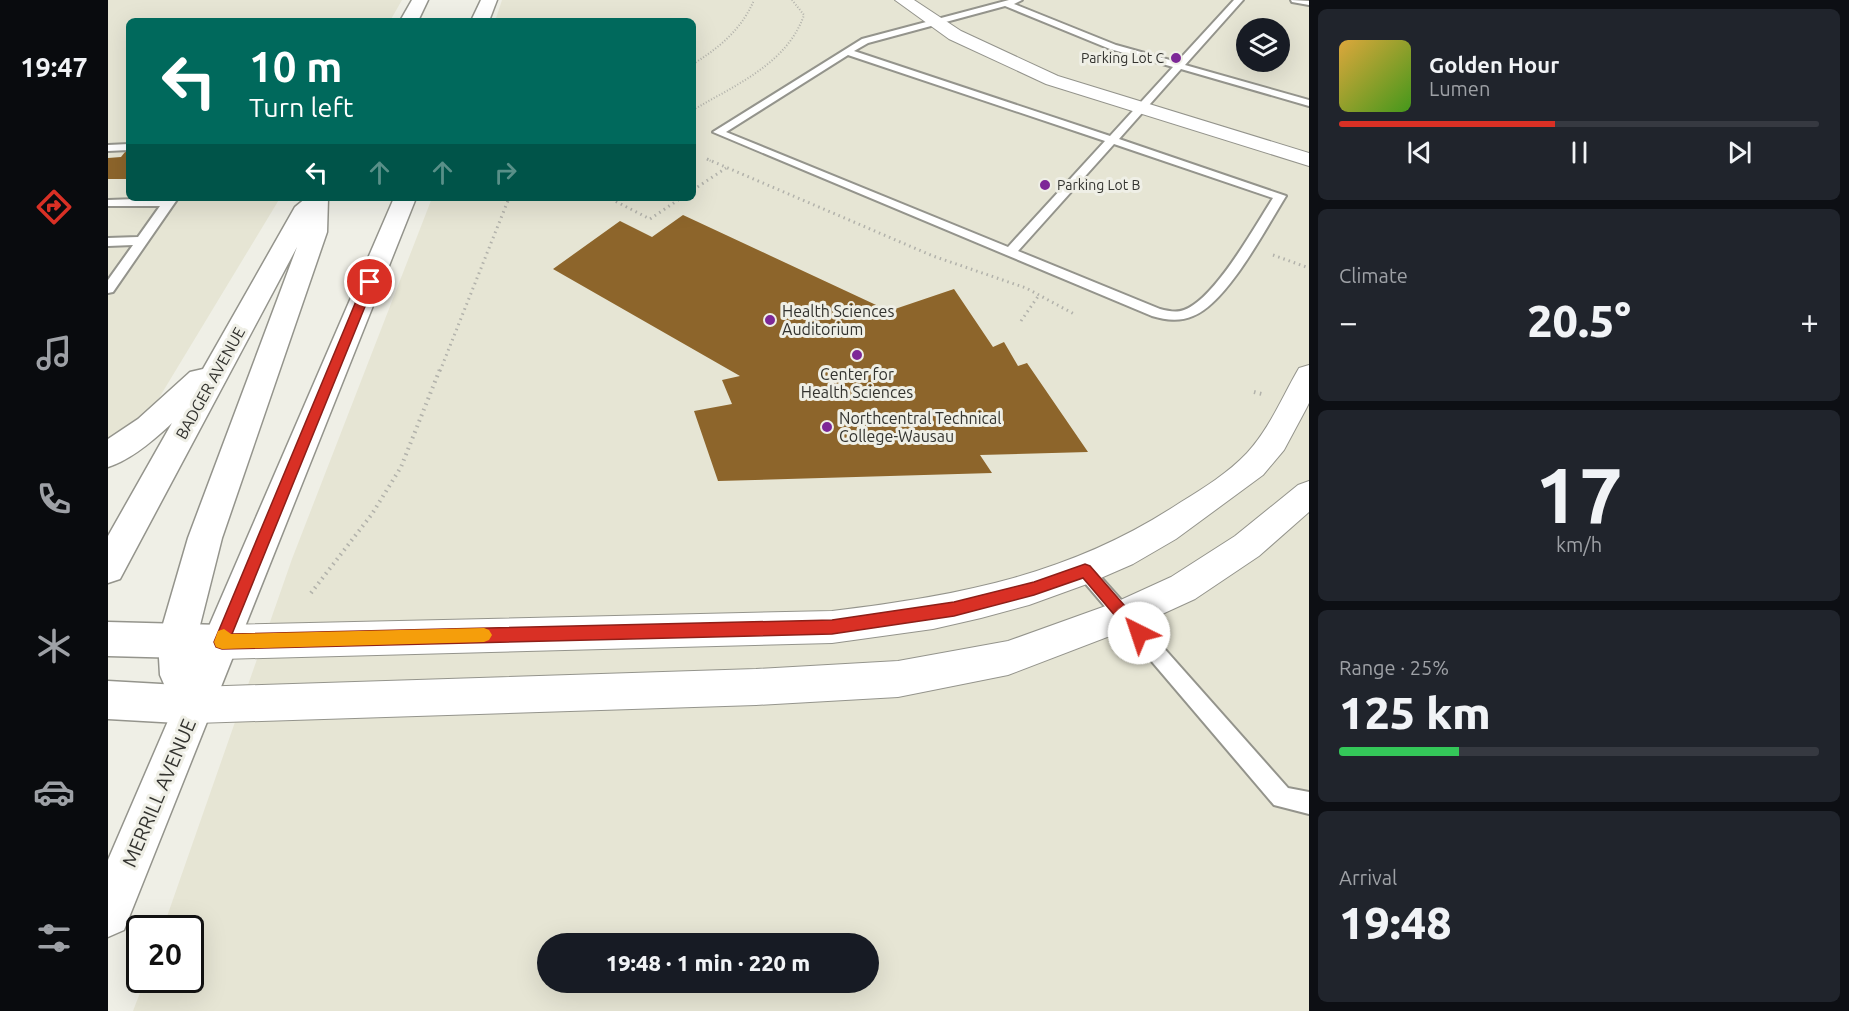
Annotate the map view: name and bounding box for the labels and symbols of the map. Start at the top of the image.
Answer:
place label: Parking Lot C [1081,50,1164,66]
marker: Parking Lot C [1169,51,1183,65]
place label: Parking Lot B [1057,177,1140,193]
marker: Parking Lot B [1038,178,1052,192]
pin [344,256,395,307]
place label: Health Sciences Auditorium [782,302,894,338]
marker: Health Sciences Auditorium [763,313,777,327]
street label: BADGER AVENUE [172,324,248,442]
marker: Center for Health Sciences [850,348,864,362]
place label: Center for Health Sciences [801,365,913,401]
place label: Northcentral Technical College-Wausau [839,409,1001,445]
marker: Northcentral Technical College-Wausau [820,420,834,434]
position arrow [1107,601,1171,665]
street label: MERRILL AVENUE [117,715,200,870]
speed limit sign: 20 [126,915,204,993]

